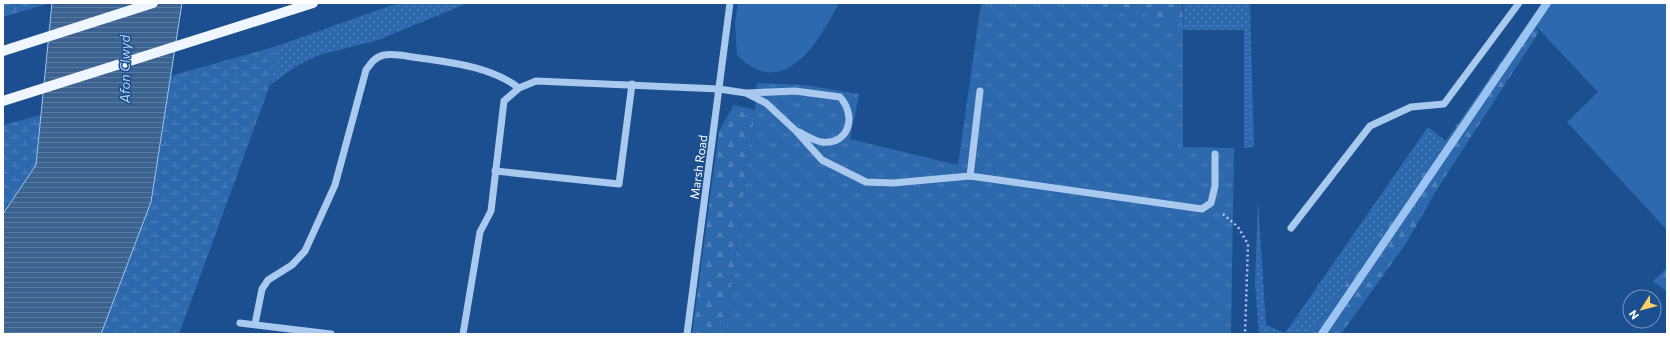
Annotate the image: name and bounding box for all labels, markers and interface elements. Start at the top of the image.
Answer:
water label: Afon Clwyd [117,35,133,104]
street label: Marsh Road [687,134,709,200]
north arrow [1622,289,1662,329]
text: N [1626,308,1641,322]

